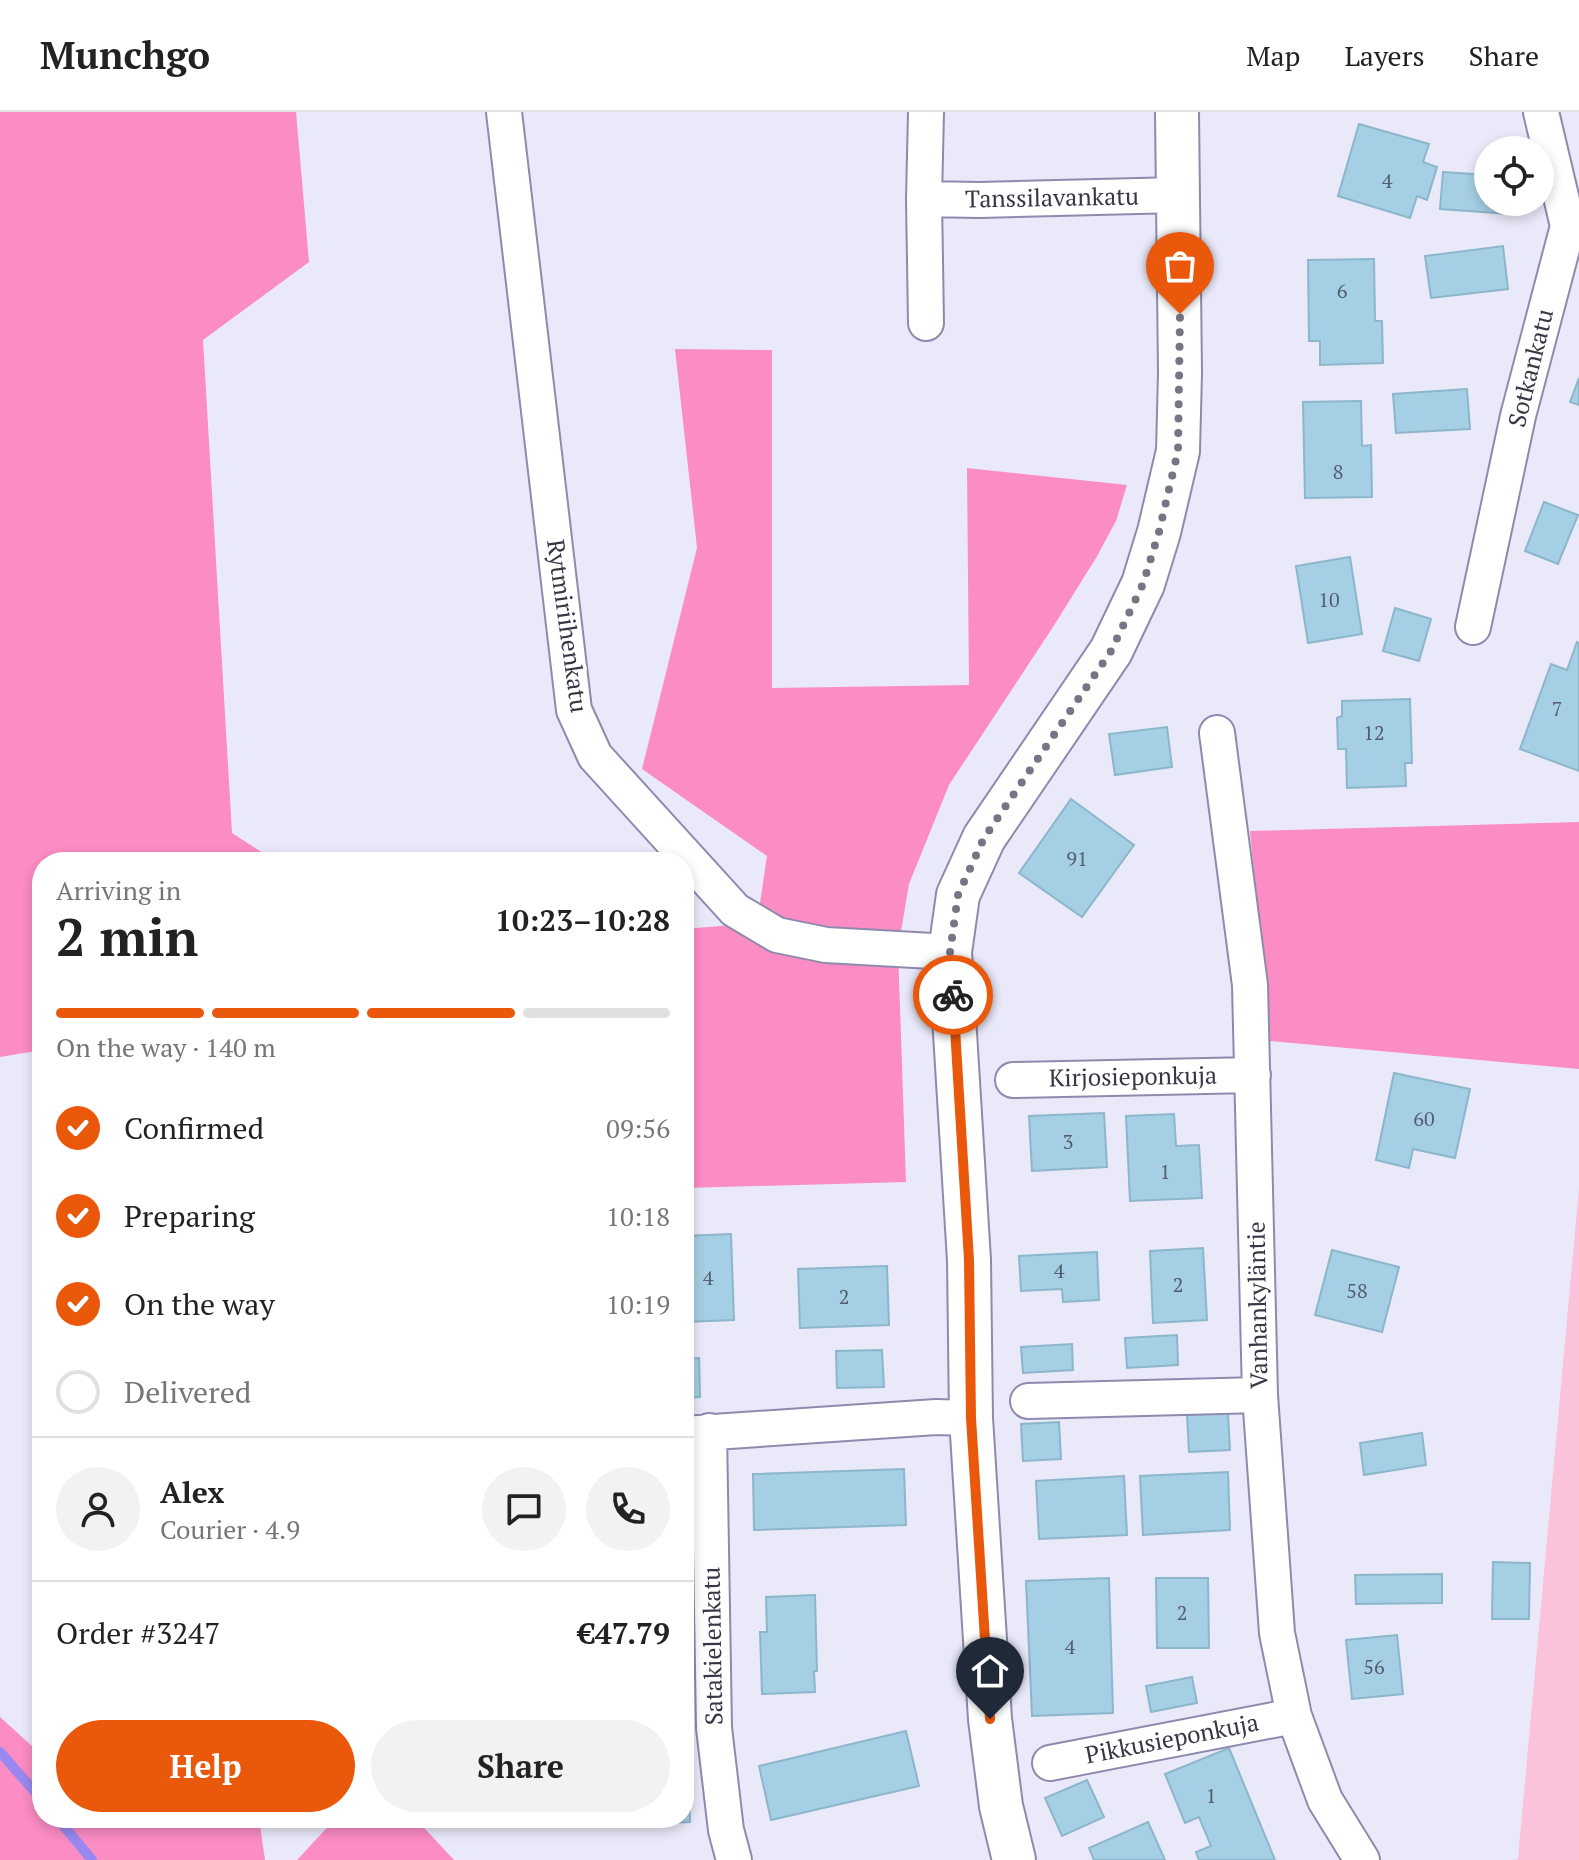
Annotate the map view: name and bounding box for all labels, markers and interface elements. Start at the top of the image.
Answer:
text: Munchgo [40,30,210,80]
text: Map [1246,37,1300,74]
text: Layers [1344,37,1425,74]
text: Share [1469,37,1539,74]
map controls [1474,136,1554,216]
button: locate [1474,136,1554,216]
house number: 4 [1382,167,1393,194]
street label: Tanssilavankatu [965,179,1139,215]
pin [1146,232,1214,314]
icon: bag [1158,244,1202,288]
house number: 6 [1337,277,1348,304]
street label: Sotkankatu [1500,305,1560,430]
house number: 8 [1333,458,1343,485]
street label: Rytmiriihenkatu [540,537,596,715]
house number: 10 [1318,586,1340,613]
house number: 7 [1552,695,1562,722]
house number: 12 [1363,719,1385,746]
house number: 91 [1066,845,1088,872]
text: Arriving in [56,873,181,907]
text: 10:23–10:28 [495,900,670,940]
text: 2 min [56,902,198,971]
courier [913,955,993,1035]
icon: bike [931,973,975,1017]
text: On the way · 140 m [56,1030,276,1064]
street label: Kirjosieponkuja [1049,1059,1217,1093]
house number: 60 [1413,1105,1435,1132]
icon: check [56,1106,100,1150]
text: Confirmed [124,1108,264,1148]
text: 09:56 [606,1111,670,1145]
house number: 3 [1063,1128,1073,1155]
house number: 1 [1160,1158,1170,1185]
icon: check [56,1194,100,1238]
text: Preparing [124,1196,255,1236]
text: 10:18 [606,1199,670,1233]
street label: Vanhankyläntie [1240,1221,1274,1389]
house number: 4 [1054,1257,1065,1284]
house number: 4 [703,1264,714,1291]
house number: 2 [1173,1271,1183,1298]
house number: 58 [1346,1277,1368,1304]
icon: check [56,1282,100,1326]
house number: 2 [839,1283,849,1310]
text: On the way [124,1284,275,1324]
text: 10:19 [606,1287,670,1321]
text: Delivered [124,1372,251,1412]
button: person [56,1467,140,1551]
button: chat [482,1467,566,1551]
button: phone [586,1467,670,1551]
text: Alex [160,1472,224,1512]
text: Courier · 4.9 [160,1512,300,1546]
street label: Satakielenkatu [695,1566,729,1726]
house number: 2 [1177,1599,1187,1626]
text: Order #3247 [56,1613,220,1653]
text: €47.79 [578,1613,670,1653]
house number: 4 [1065,1633,1076,1660]
pin [956,1637,1024,1719]
icon: home [968,1649,1012,1693]
house number: 56 [1363,1653,1385,1680]
street label: Pikkusieponkuja [1082,1706,1261,1771]
button: Help [56,1720,355,1812]
button: Share [371,1720,670,1812]
house number: 1 [1206,1782,1216,1809]

